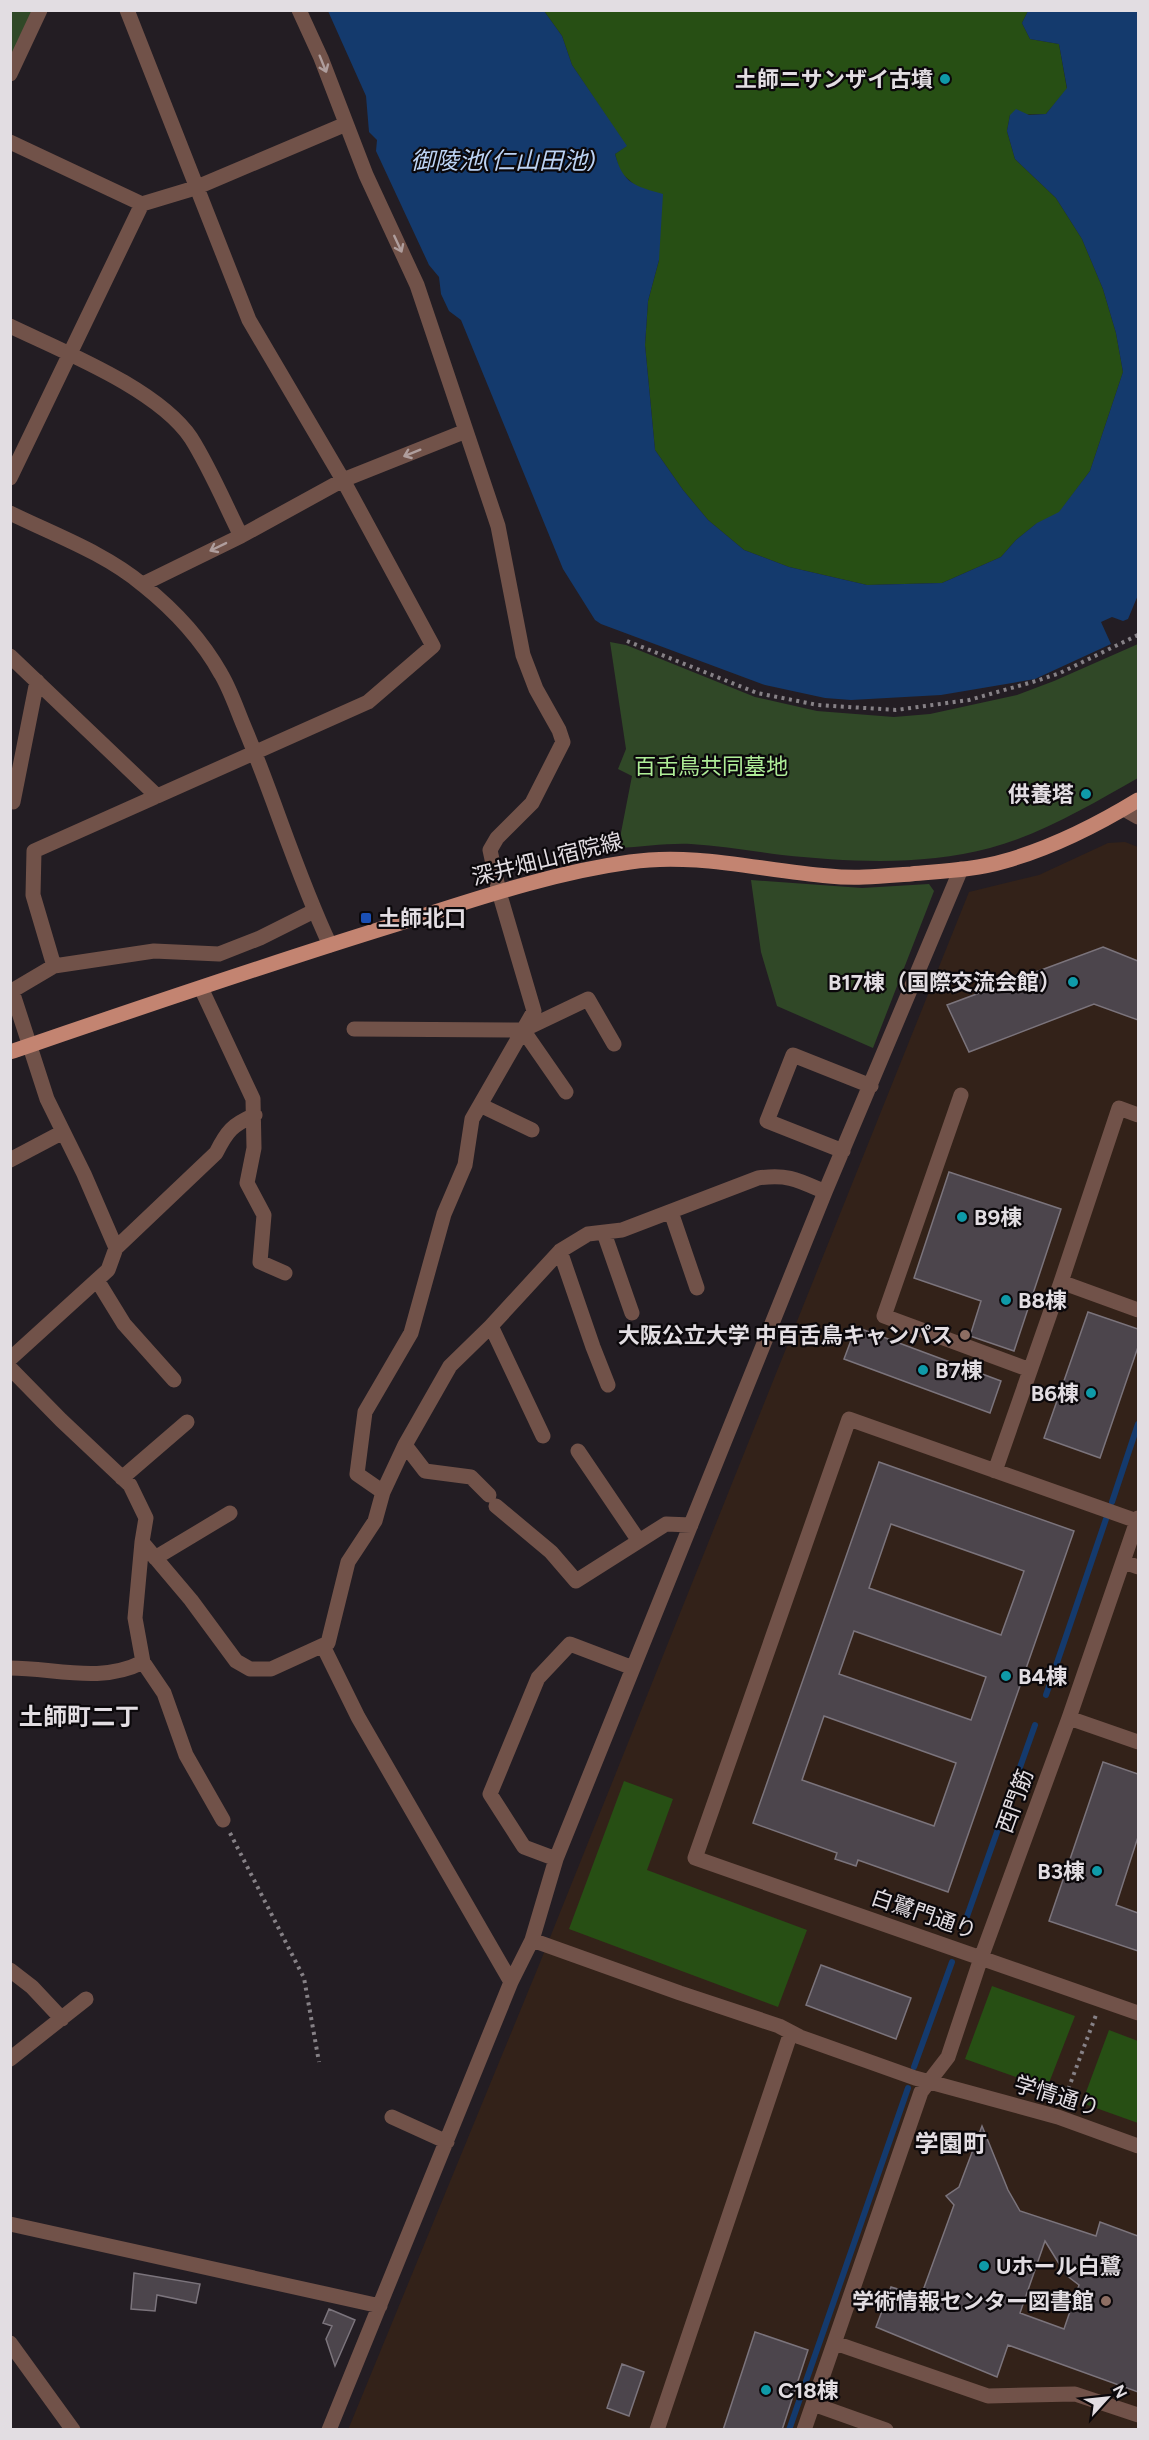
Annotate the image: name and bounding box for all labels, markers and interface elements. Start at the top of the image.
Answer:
one-way arrow [318,54,329,73]
place label: 土師ニサンザイ古墳 [735,66,933,93]
marker: 土師ニサンザイ古墳 [938,72,952,86]
water label: 御陵池(仁山田池) [411,146,596,175]
one-way arrow [393,235,404,253]
one-way arrow [403,448,421,459]
one-way arrow [209,542,227,554]
park label: 百舌鳥共同墓地 [634,753,788,780]
place label: 供養塔 [1008,781,1074,808]
marker: 供養塔 [1079,787,1093,801]
street label: 深井畑山宿院線 [469,827,625,891]
place label: 土師北口 [378,905,466,932]
marker: 土師北口 [359,911,373,925]
place label: B17棟（国際交流会館） [828,969,1061,996]
marker: B17棟（国際交流会館） [1066,975,1080,989]
place label: B9棟 [974,1204,1022,1231]
marker: B9棟 [955,1210,969,1224]
place label: B8棟 [1018,1287,1067,1314]
marker: B8棟 [999,1293,1013,1307]
place label: 大阪公立大学 中百舌鳥キャンパス [618,1322,953,1349]
marker: 大阪公立大学 中百舌鳥キャンパス [958,1328,972,1342]
place label: B7棟 [935,1357,983,1384]
marker: B7棟 [916,1363,930,1377]
place label: B6棟 [1031,1380,1079,1407]
marker: B6棟 [1084,1386,1098,1400]
place label: B4棟 [1018,1663,1067,1690]
marker: B4棟 [999,1669,1013,1683]
district label: 土師町二丁 [19,1702,139,1731]
street label: 西門筋 [991,1765,1039,1837]
place label: B3棟 [1037,1858,1085,1885]
marker: B3棟 [1090,1864,1104,1878]
street label: 白鷺門通り [868,1883,980,1945]
street label: 学情通り [1011,2070,1103,2122]
district label: 学園町 [915,2129,987,2158]
place label: Uホール白鷺 [996,2253,1122,2280]
marker: Uホール白鷺 [977,2259,991,2273]
place label: 学術情報センター図書館 [852,2288,1094,2315]
marker: 学術情報センター図書館 [1099,2294,1113,2308]
north arrow [1077,2368,1137,2428]
place label: C18棟 [778,2377,839,2404]
text: N [1109,2382,1131,2401]
marker: C18棟 [759,2383,773,2397]

